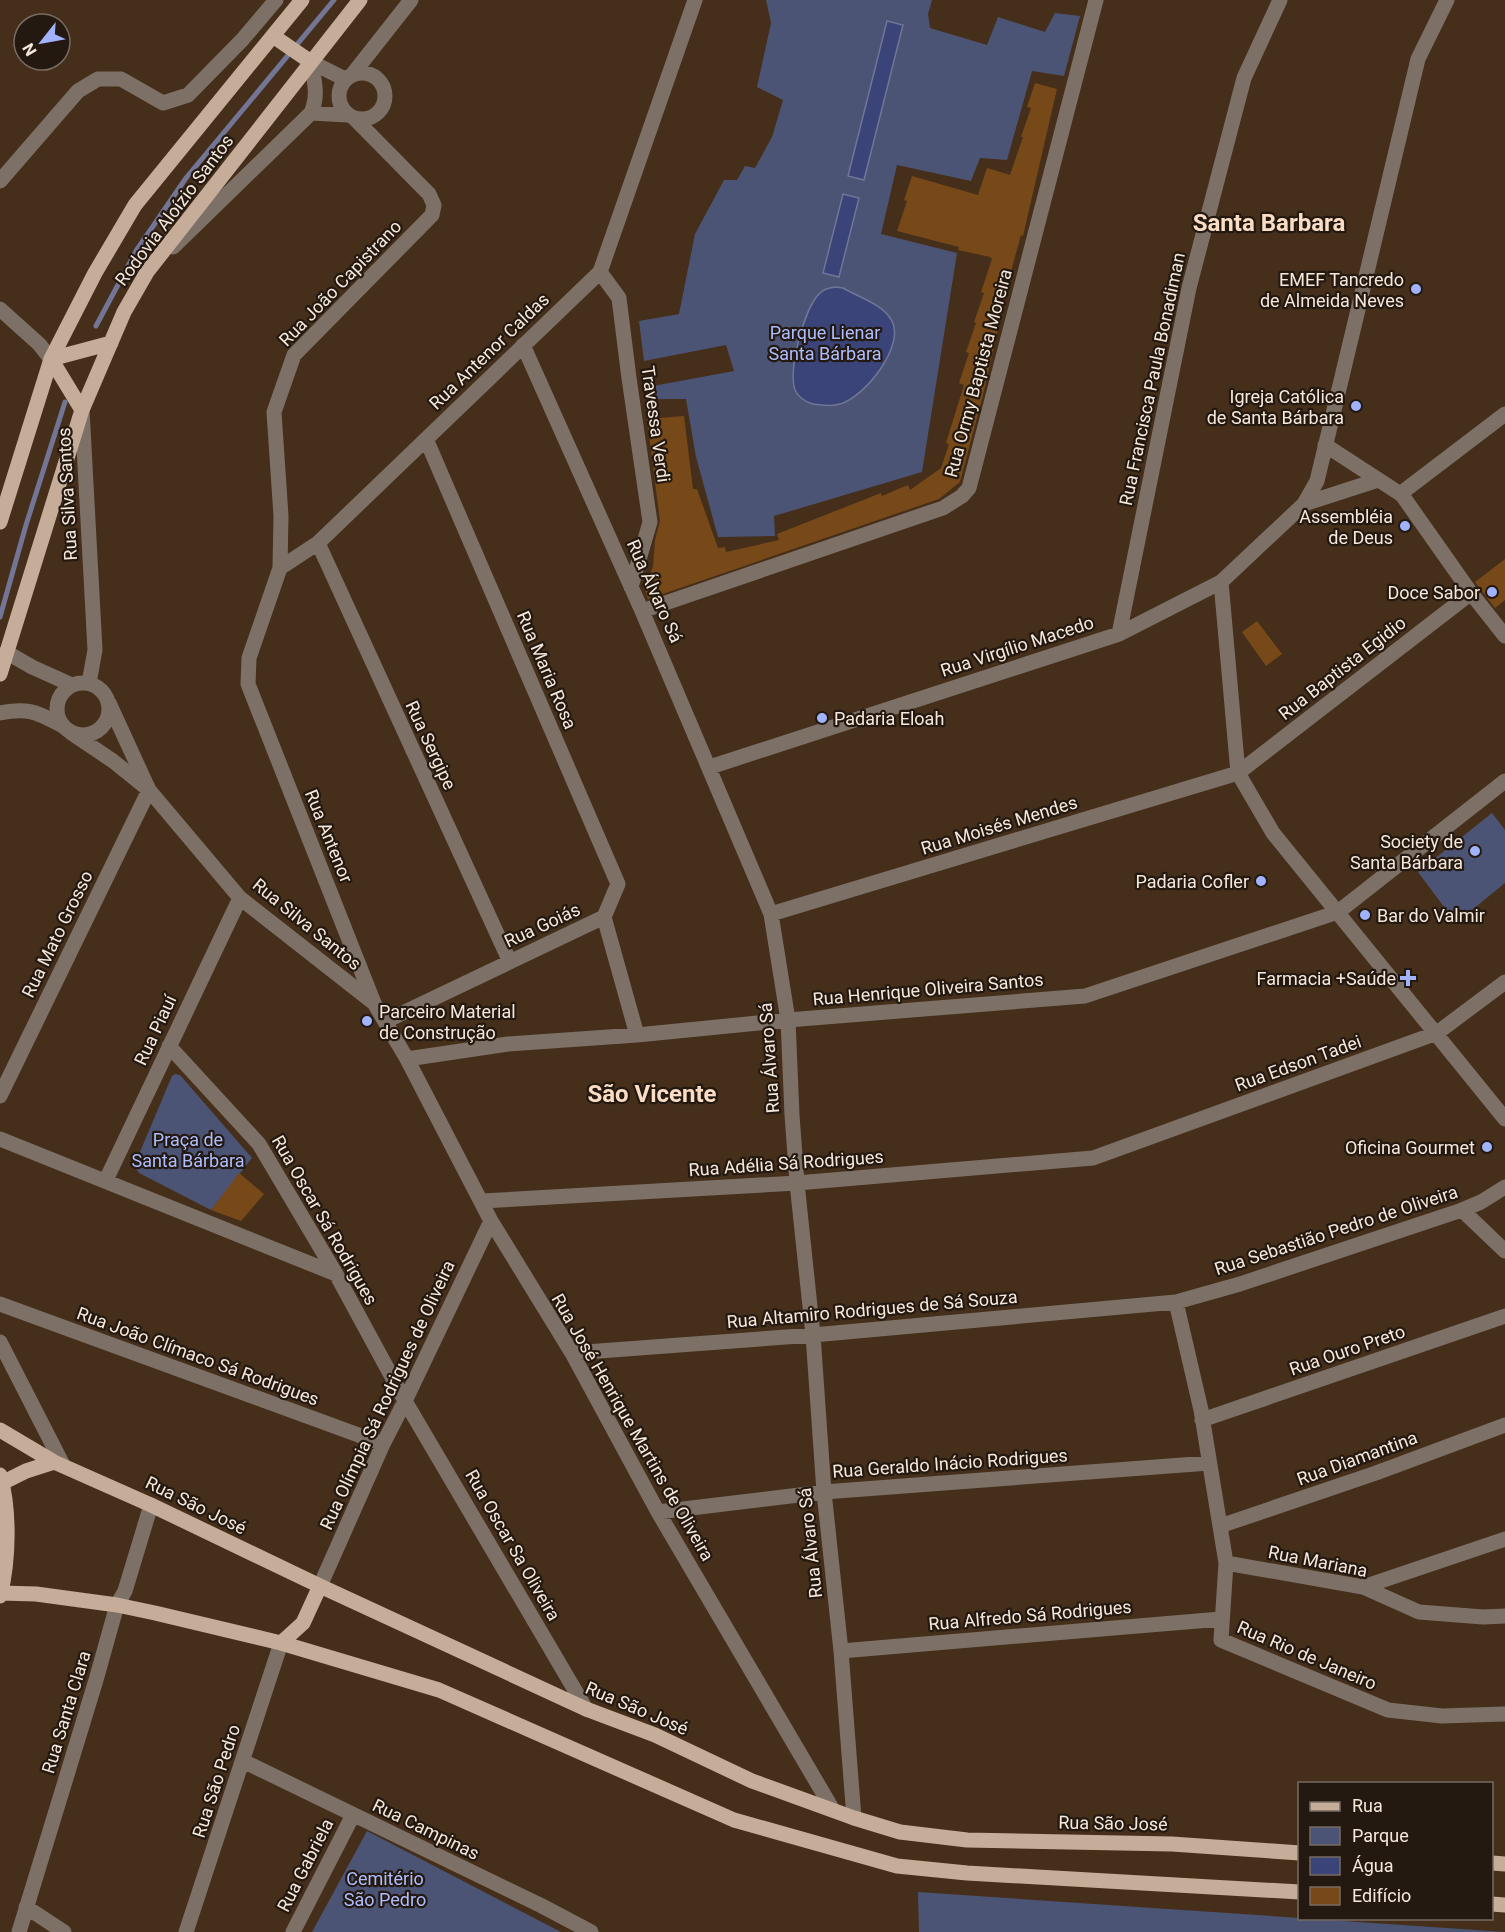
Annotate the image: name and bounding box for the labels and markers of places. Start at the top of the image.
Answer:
place label: EMEF Tancredo de Almeida Neves [1260,269,1404,311]
marker: EMEF Tancredo de Almeida Neves [1409,282,1423,296]
place label: Igreja Católica de Santa Bárbara [1207,386,1344,428]
marker: Igreja Católica de Santa Bárbara [1349,399,1363,413]
place label: Assembléia de Deus [1299,506,1393,548]
marker: Assembléia de Deus [1398,519,1412,533]
place label: Doce Sabor [1388,582,1480,603]
marker: Doce Sabor [1485,585,1499,599]
place label: Padaria Eloah [834,708,944,729]
marker: Padaria Eloah [815,711,829,725]
place label: Society de Santa Bárbara [1350,831,1463,873]
marker: Society de Santa Bárbara [1468,844,1482,858]
place label: Padaria Cofler [1135,871,1249,892]
marker: Padaria Cofler [1254,874,1268,888]
place label: Bar do Valmir [1377,905,1485,926]
marker: Bar do Valmir [1358,908,1372,922]
place label: Farmacia +Saúde [1257,968,1396,989]
marker: Farmacia +Saúde [1401,971,1415,985]
place label: Parceiro Material de Construção [379,1001,516,1043]
marker: Parceiro Material de Construção [360,1014,374,1028]
place label: Oficina Gourmet [1345,1137,1475,1158]
marker: Oficina Gourmet [1480,1140,1494,1154]

